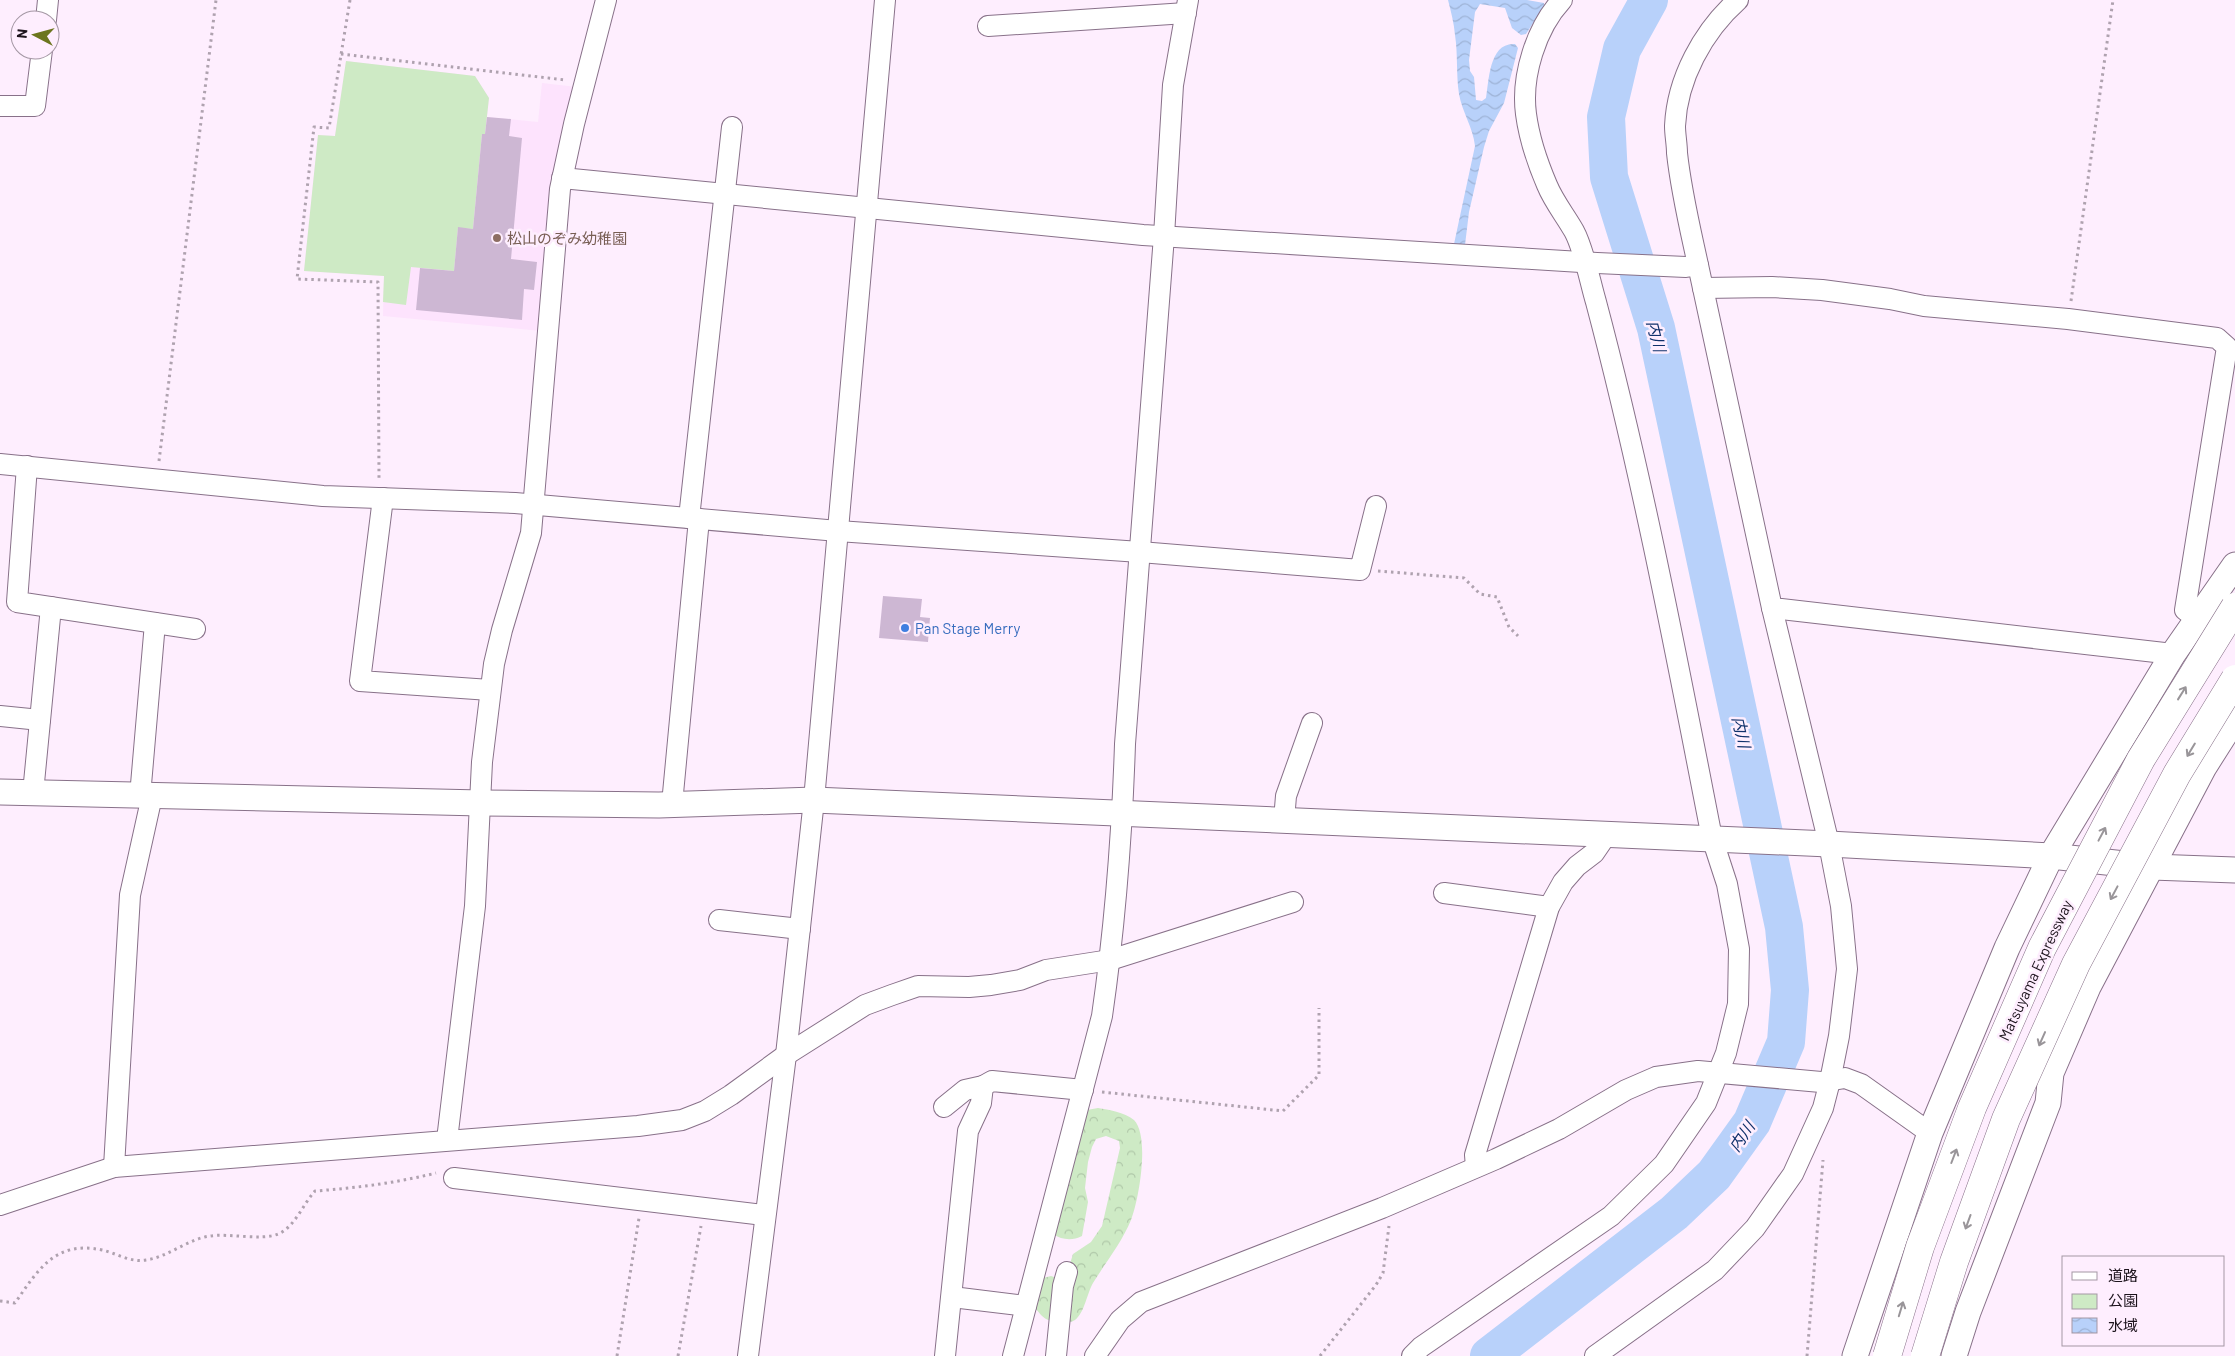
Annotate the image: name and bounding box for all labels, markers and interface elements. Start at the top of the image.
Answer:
north arrow [10,10,60,60]
text: N [13,28,31,39]
place label: 松山のぞみ幼稚園 [507,229,627,247]
marker: 松山のぞみ幼稚園 [491,232,503,244]
water label: 内川 [1644,318,1671,356]
place label: Pan Stage Merry [915,619,1021,637]
marker: Pan Stage Merry [899,622,911,634]
one-way arrow [2178,686,2188,700]
water label: 内川 [1729,714,1755,752]
one-way arrow [2186,743,2196,757]
one-way arrow [2097,826,2107,841]
one-way arrow [2109,885,2118,900]
street label: Matsuyama Expressway [1994,897,2076,1043]
one-way arrow [2037,1031,2047,1046]
water label: 内川 [1724,1116,1759,1155]
one-way arrow [1950,1149,1959,1164]
one-way arrow [1963,1214,1972,1229]
legend [2062,1256,2225,1346]
text: 道路 [2108,1266,2138,1284]
text: 公園 [2108,1291,2138,1309]
one-way arrow [1896,1302,1906,1318]
text: 水域 [2108,1316,2138,1334]

